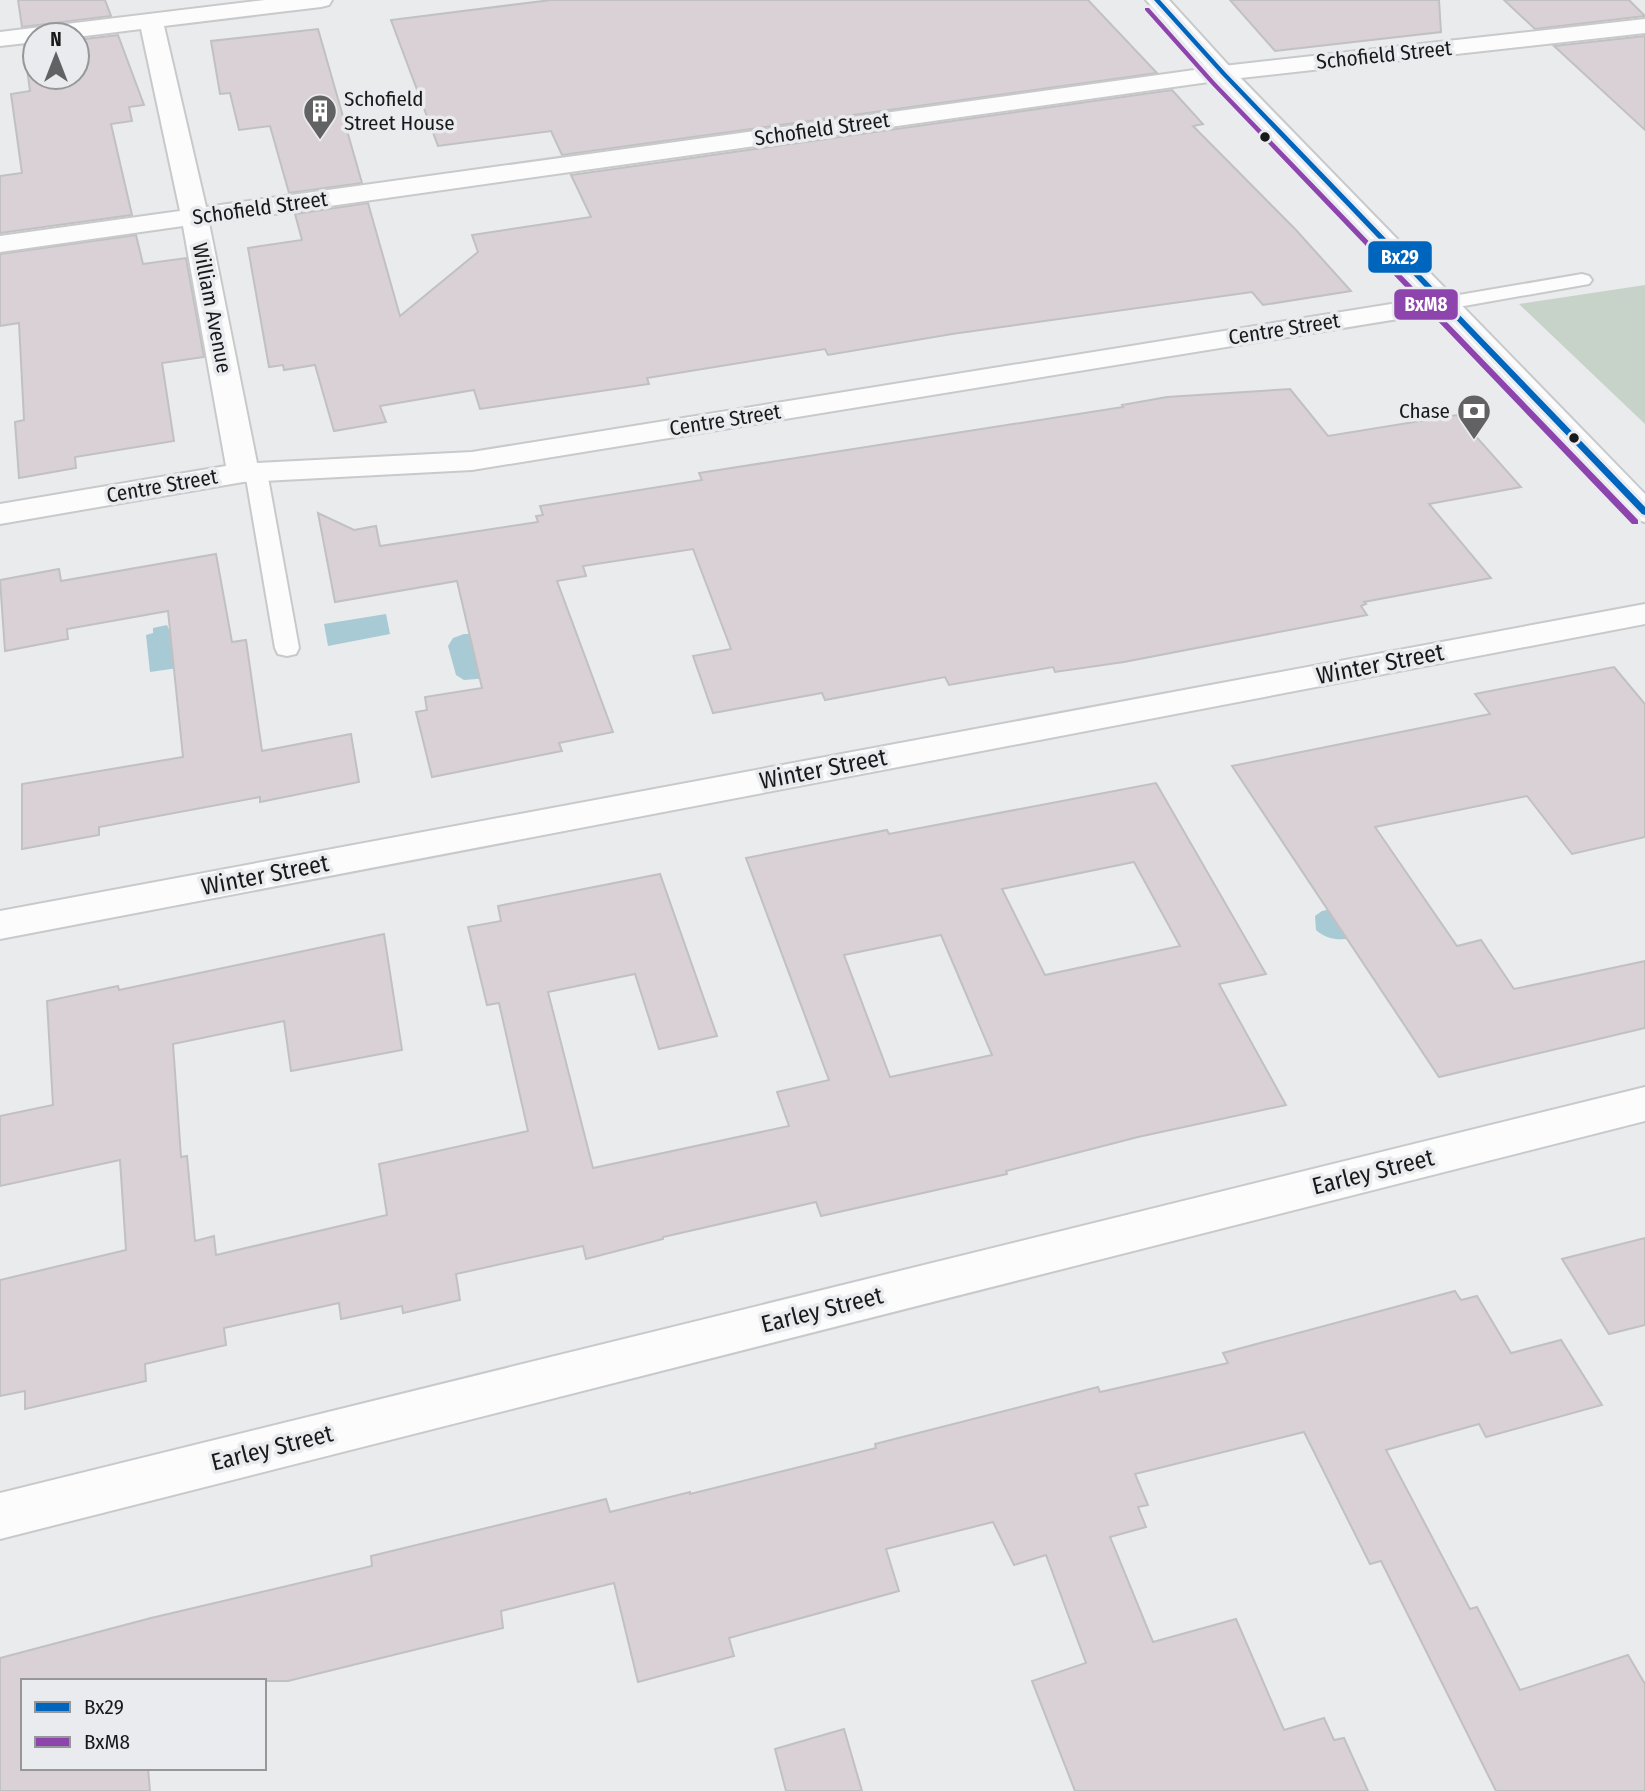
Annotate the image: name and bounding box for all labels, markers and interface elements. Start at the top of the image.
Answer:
north arrow [21,21,91,91]
text: N [50,28,62,51]
street label: Schofield Street [1315,35,1453,75]
place label: Schofield Street House [344,86,455,136]
building icon: Schofield Street House [301,92,339,141]
street label: Schofield Street [753,107,891,151]
unlabelled marker [1258,130,1272,144]
street label: Schofield Street [191,186,329,230]
line badge: Bx29 [1367,240,1433,274]
street label: William Avenue [187,241,237,375]
text: Bx29 [1381,246,1419,269]
line badge: BxM8 [1393,288,1459,321]
text: BxM8 [1404,293,1448,316]
street label: Centre Street [1227,307,1342,351]
bank icon: Chase [1455,392,1493,441]
street label: Centre Street [668,398,783,442]
place label: Chase [1399,398,1450,424]
unlabelled marker [1567,431,1581,445]
street label: Centre Street [104,463,220,509]
street label: Winter Street [1314,638,1446,690]
street label: Winter Street [757,743,889,795]
street label: Winter Street [199,849,331,901]
street label: Earley Street [1309,1143,1437,1201]
street label: Earley Street [758,1281,886,1339]
street label: Earley Street [208,1419,336,1477]
legend [21,1679,266,1770]
text: Bx29 [84,1694,124,1720]
text: BxM8 [84,1729,130,1755]

